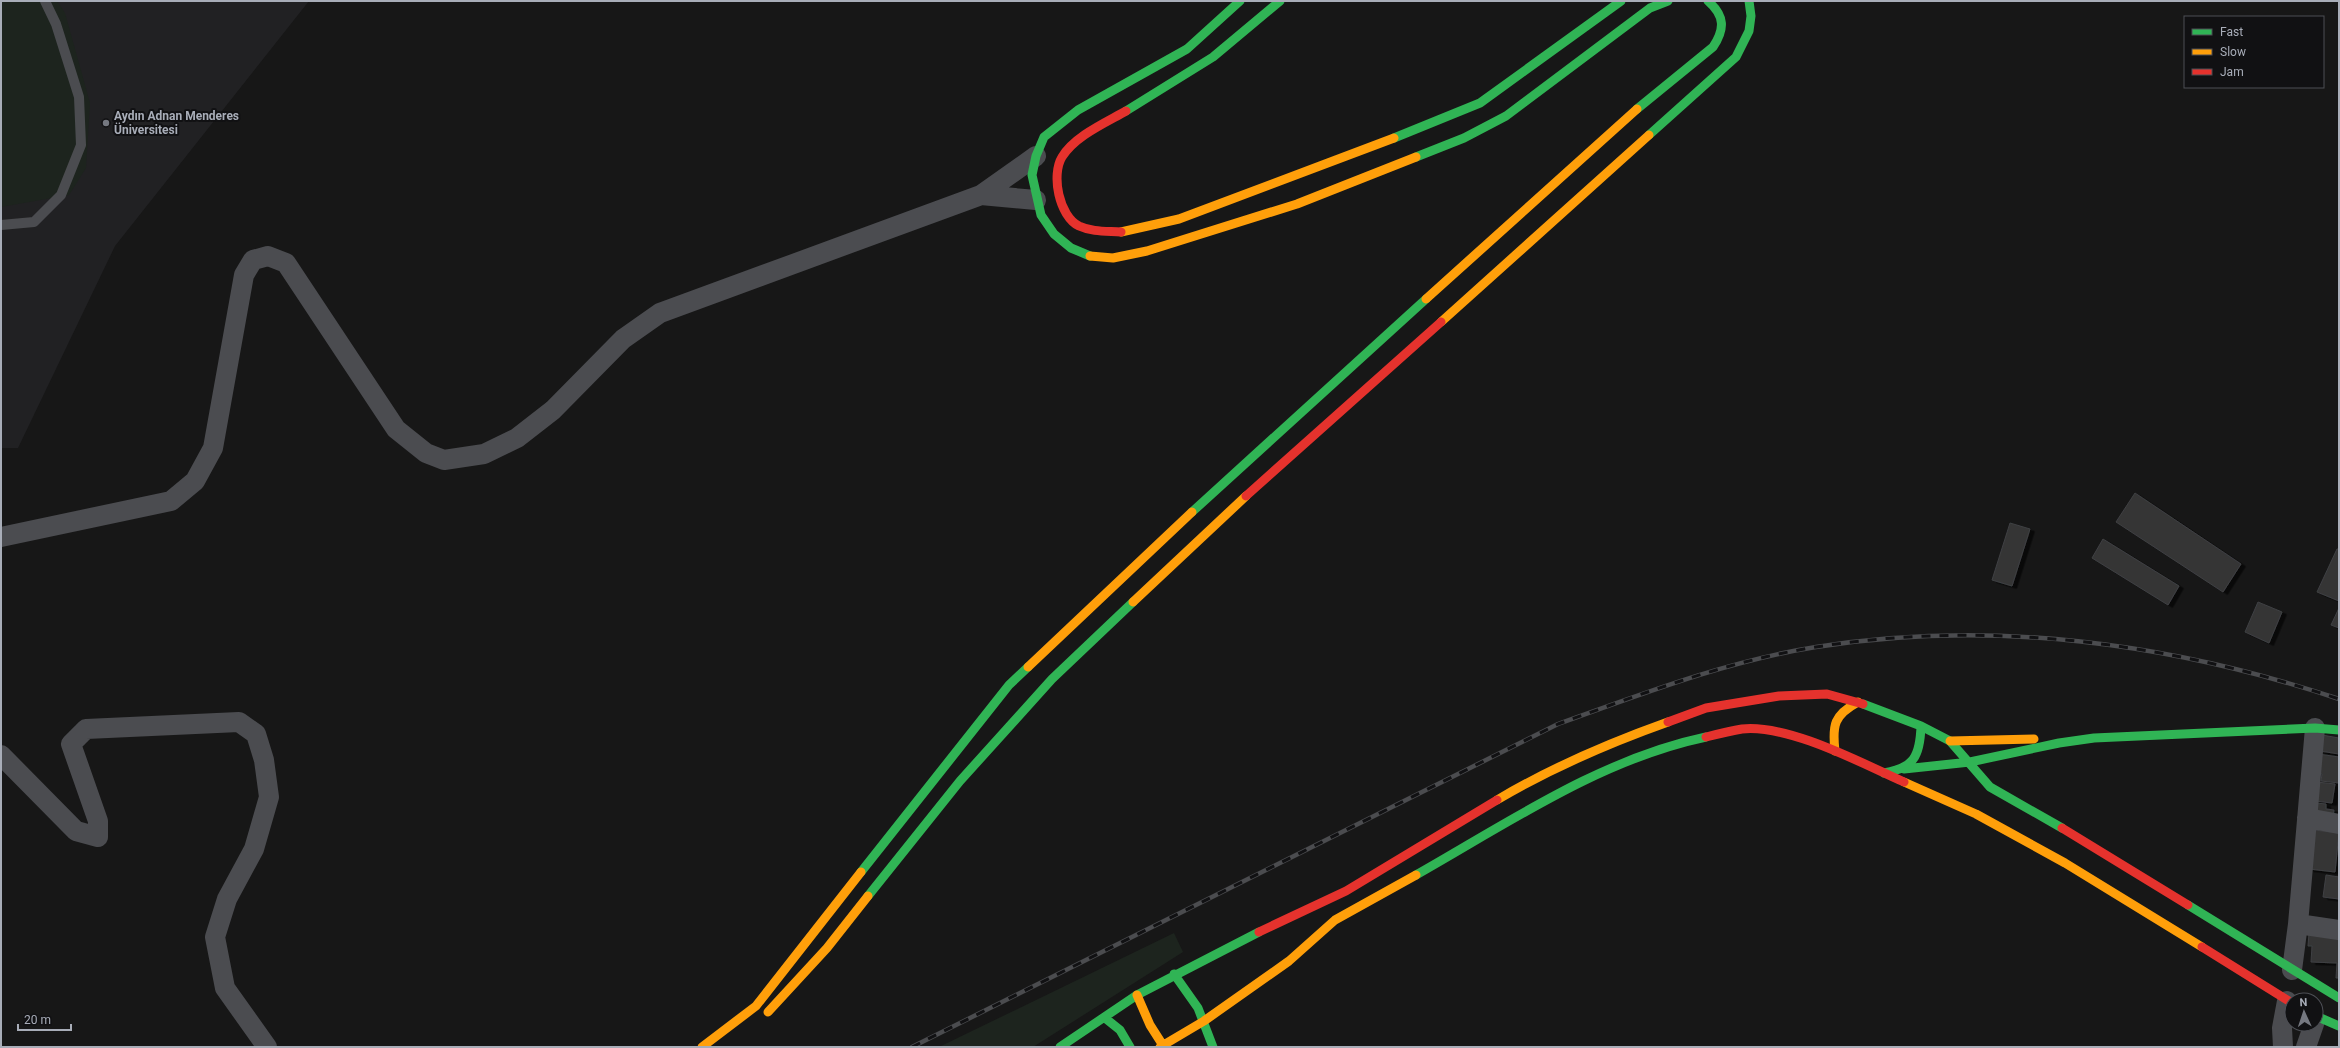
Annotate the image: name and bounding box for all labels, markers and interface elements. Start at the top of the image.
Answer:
legend [2184,16,2324,88]
text: Fast [2220,25,2243,39]
text: Slow [2220,45,2246,59]
text: Jam [2220,65,2244,79]
place label: Aydın Adnan Menderes Üniversitesi [114,109,239,137]
marker: Aydın Adnan Menderes Üniversitesi [101,118,111,128]
north arrow [2284,992,2324,1032]
text: N [2299,996,2308,1009]
scale bar [18,1006,71,1032]
text: 20 m [24,1013,51,1027]

